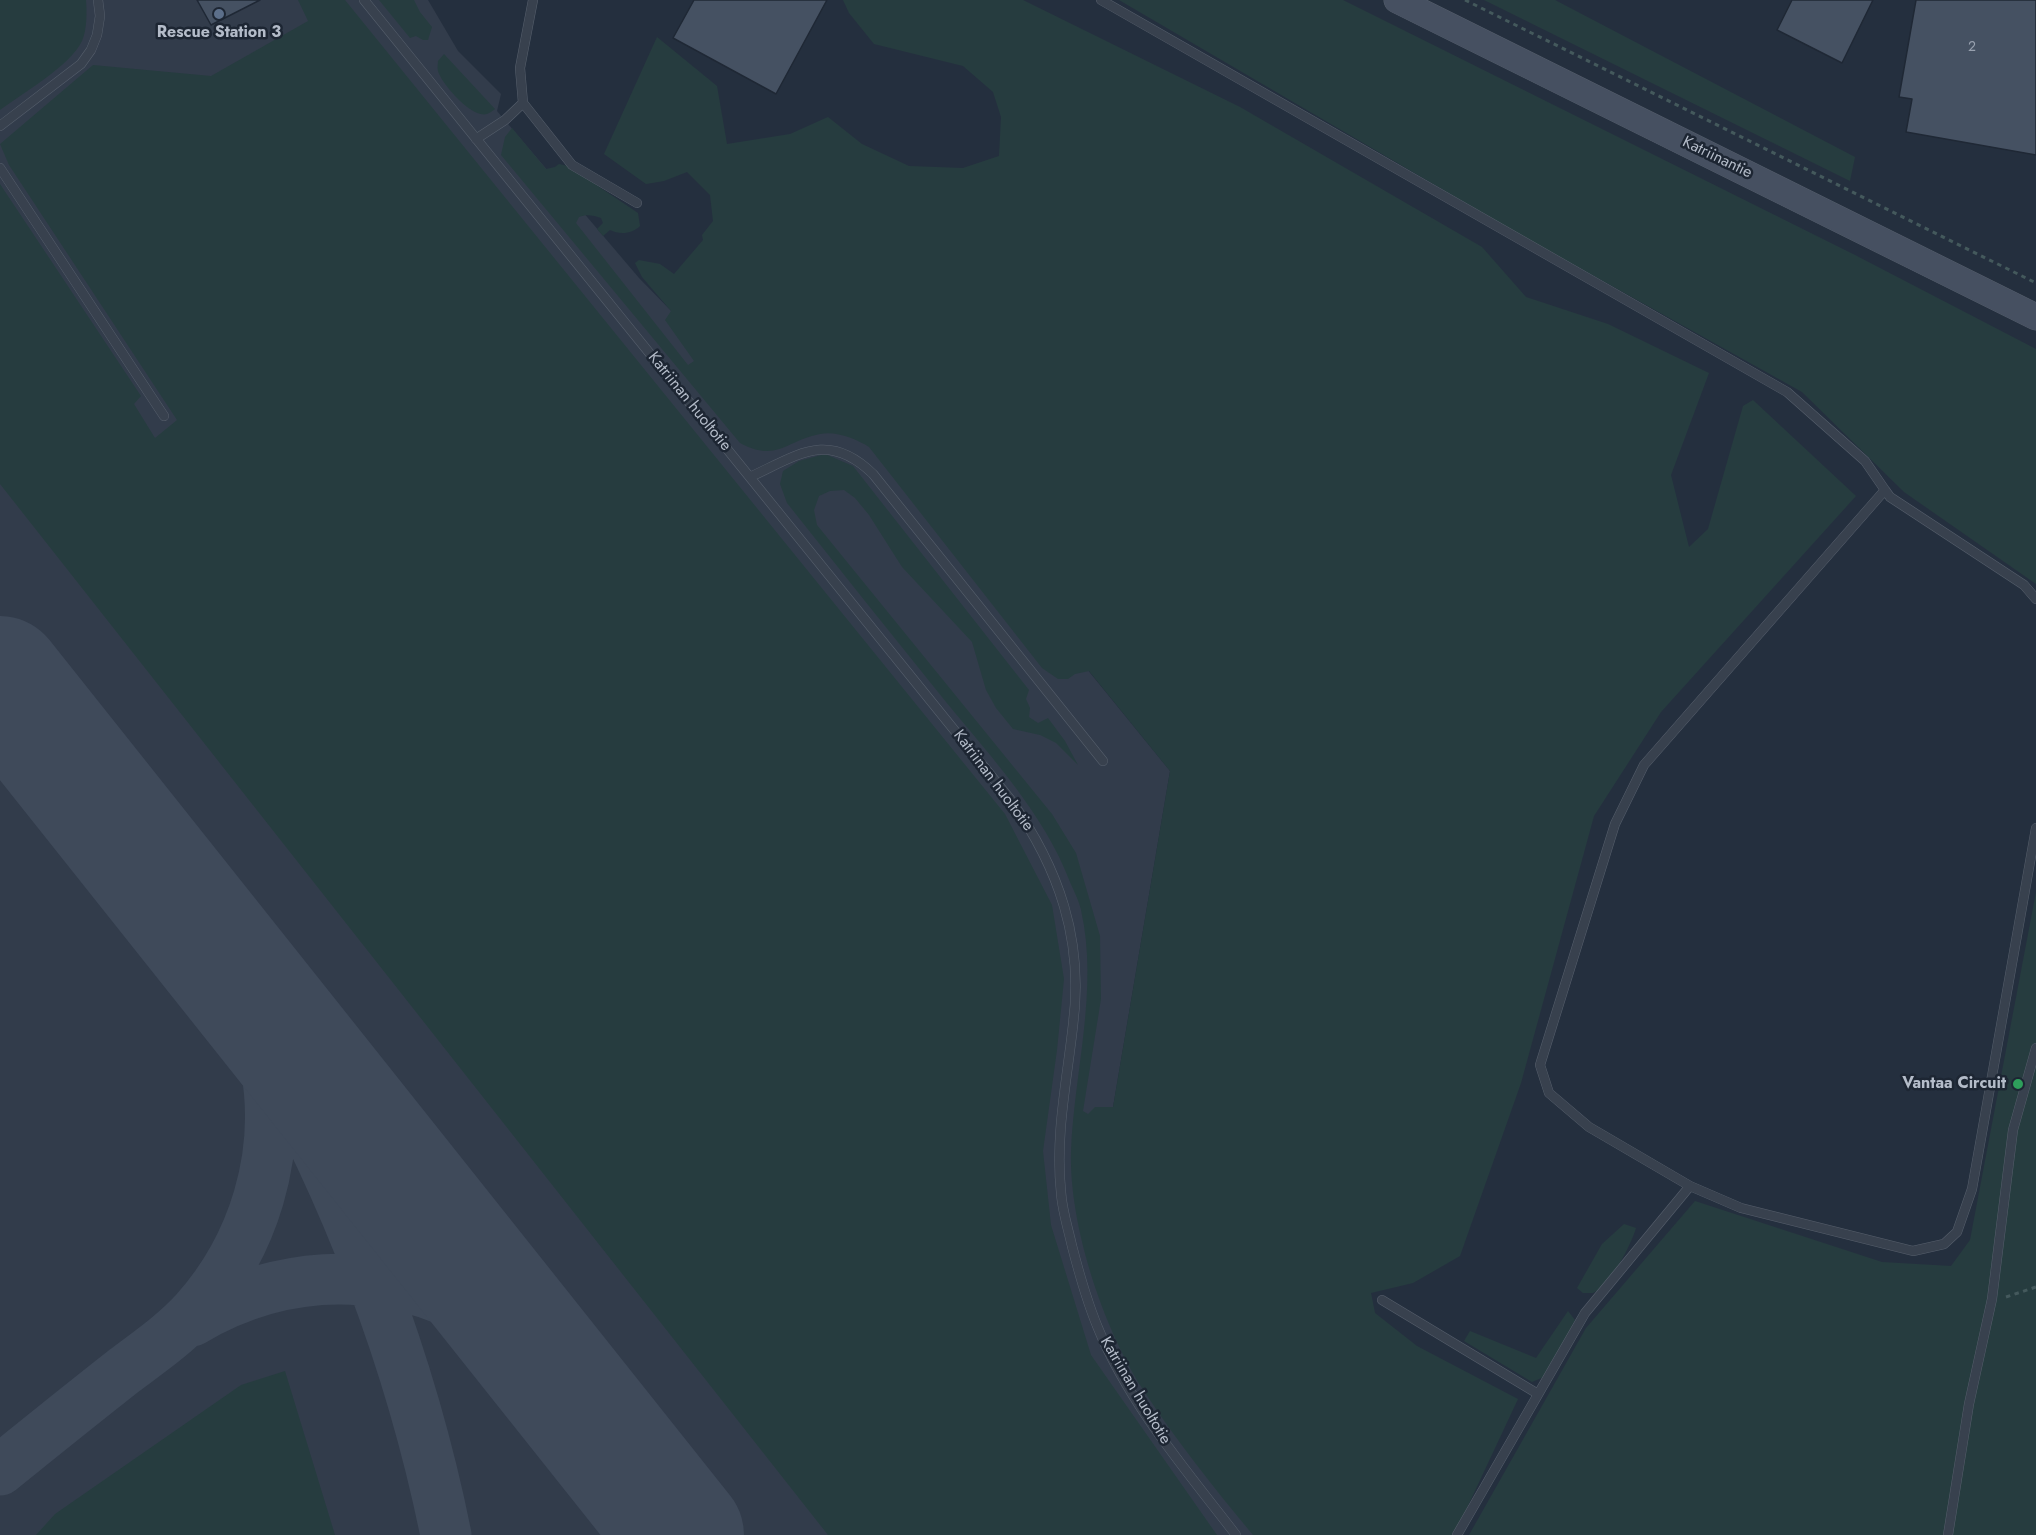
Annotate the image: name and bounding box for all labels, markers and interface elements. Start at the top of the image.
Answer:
marker: Rescue Station 3 [212,7,226,21]
place label: Rescue Station 3 [157,23,281,43]
house number: 2 [1968,40,1976,56]
street label: Katriinantie [1679,133,1755,183]
street label: Katriinan huoltotie [643,349,735,455]
street label: Katriinan huoltotie [949,727,1037,835]
place label: Vantaa Circuit [1902,1074,2006,1094]
marker: Vantaa Circuit [2011,1077,2025,1091]
street label: Katriinan huoltotie [1095,1334,1175,1448]

